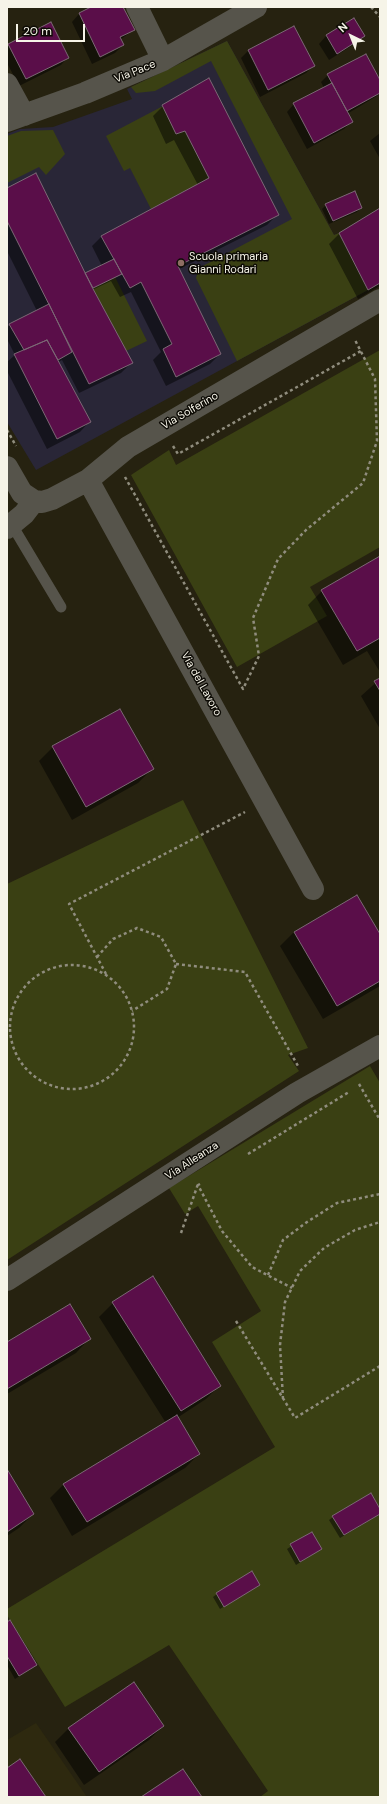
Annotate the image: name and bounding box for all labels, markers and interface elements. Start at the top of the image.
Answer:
scale bar [18,16,87,42]
north arrow [331,16,371,56]
text: N [335,19,351,35]
text: 20 m [23,23,52,39]
street label: Via Pace [112,58,158,86]
place label: Scuola primaria Gianni Rodari [189,250,268,276]
marker: Scuola primaria Gianni Rodari [176,258,186,268]
street label: Via Solferino [159,389,221,433]
street label: Via del Lavoro [178,650,224,718]
street label: Via Alleanza [163,1139,221,1183]

